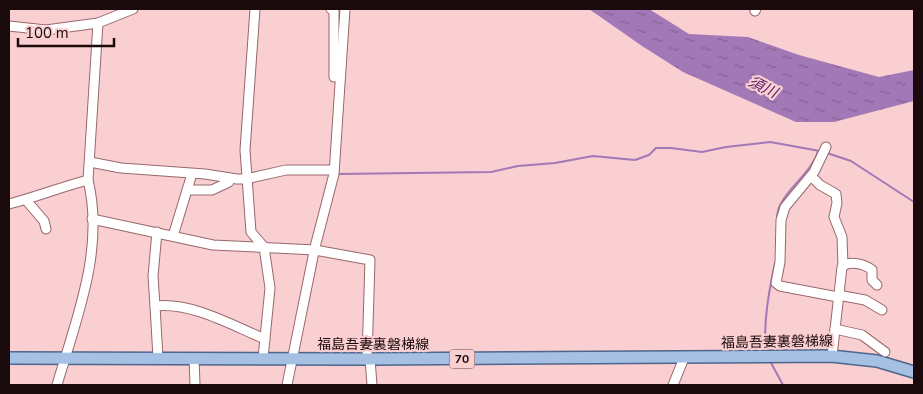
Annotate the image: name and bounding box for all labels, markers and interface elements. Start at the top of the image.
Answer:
scale bar [18,15,114,47]
text: 100 m [25,23,69,43]
water label: 須川 [745,71,783,103]
street label: 福島吾妻裏磐梯線 [721,332,833,352]
street label: 福島吾妻裏磐梯線 [317,335,429,354]
road number: 70 [450,349,474,368]

